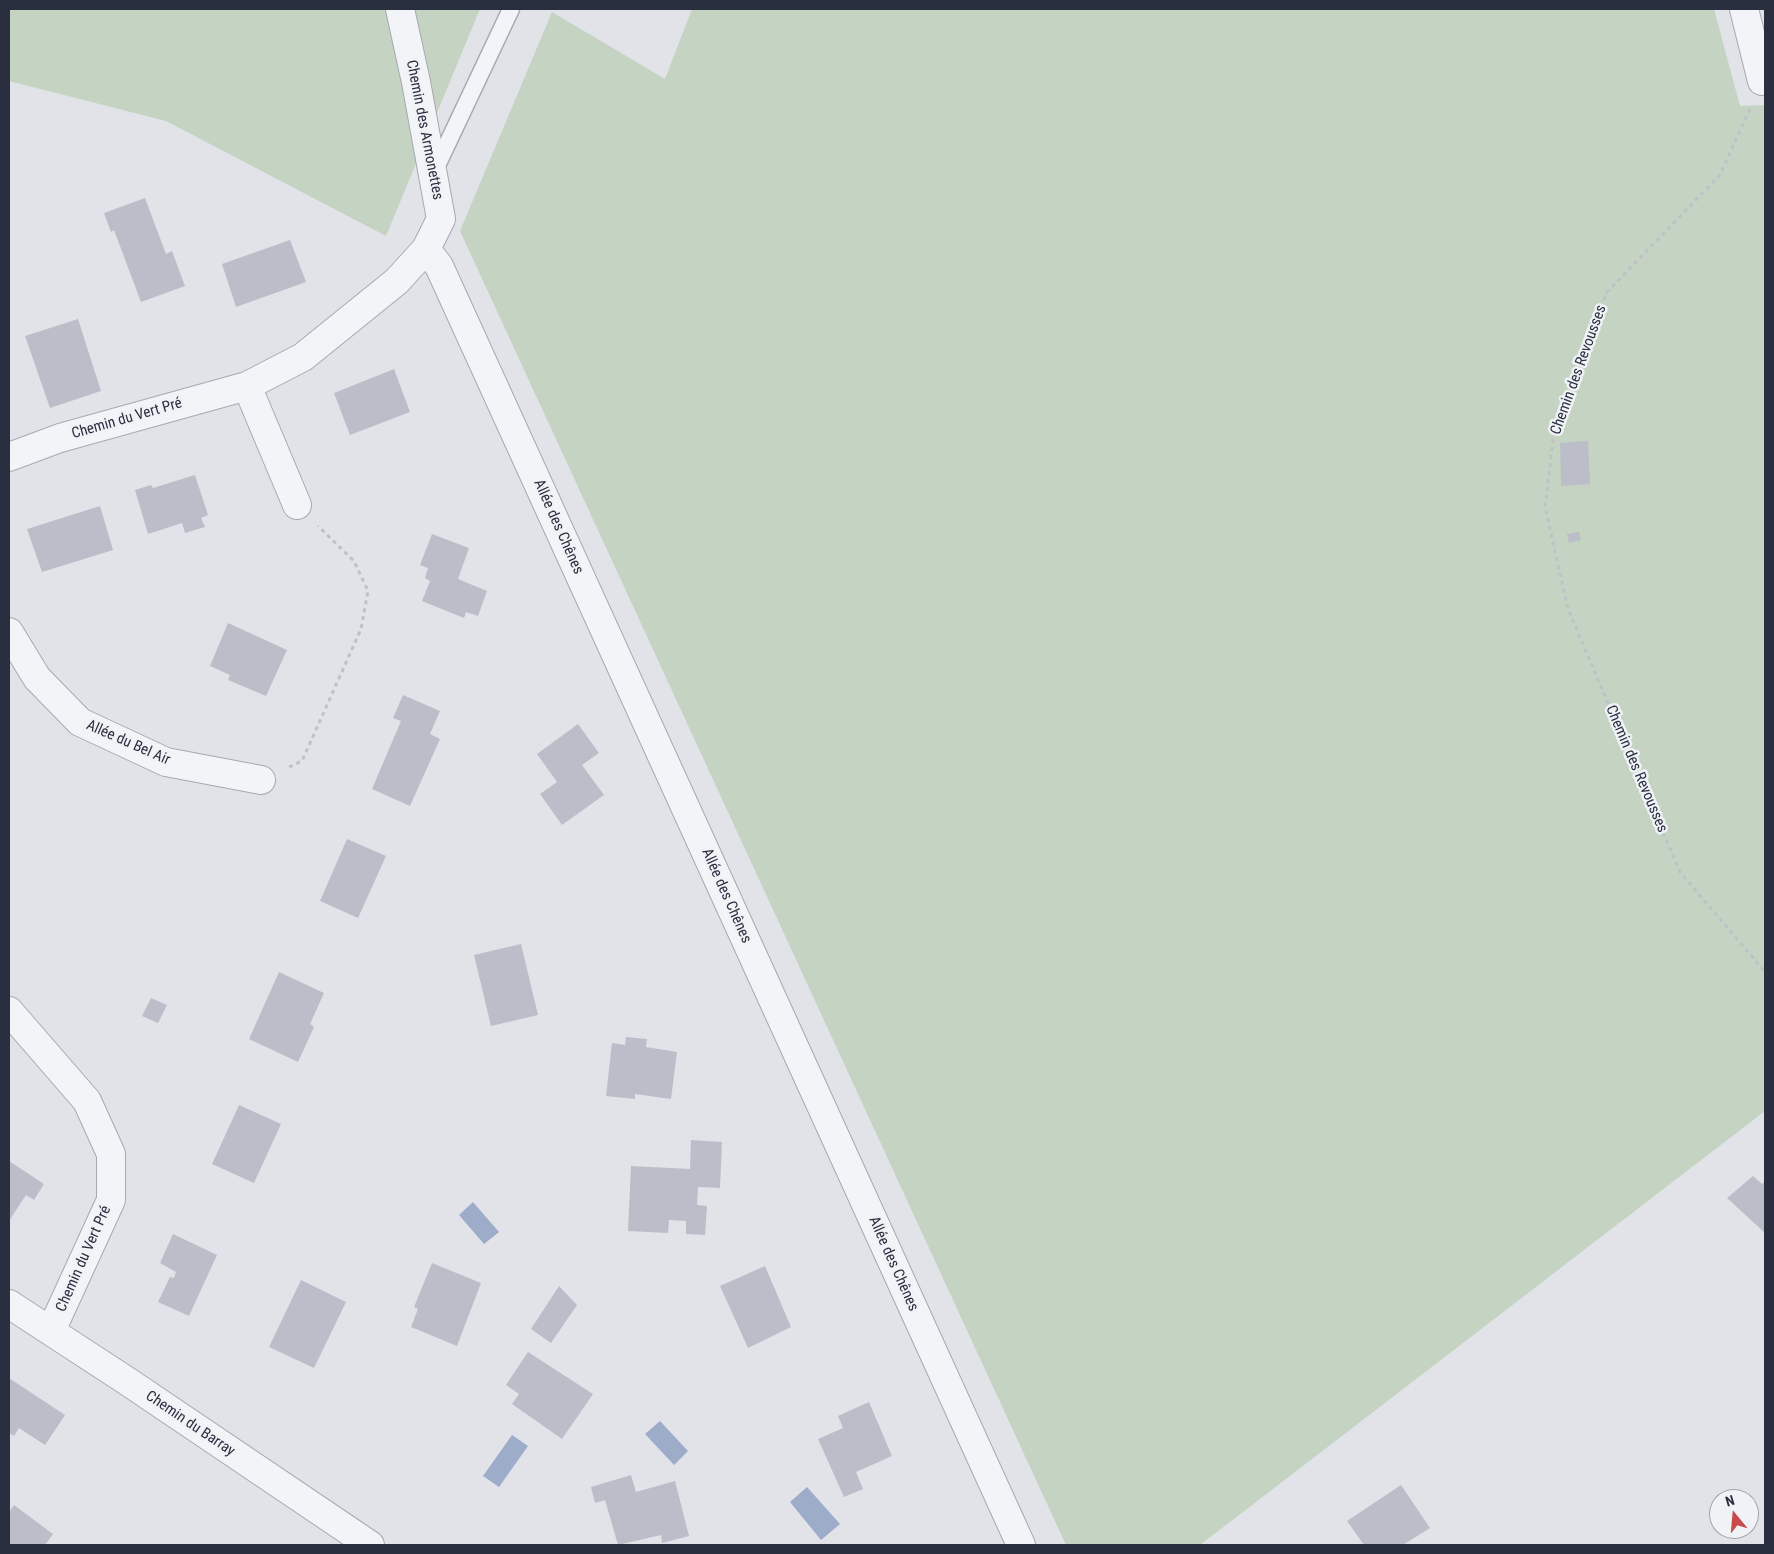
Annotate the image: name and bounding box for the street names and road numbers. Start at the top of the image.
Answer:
street label: Chemin des Armonettes [402,59,446,201]
street label: Chemin des Revousses [1547,303,1611,437]
street label: Chemin du Vert Pré [70,395,184,443]
street label: Allée des Chênes [529,477,587,577]
street label: Chemin des Revousses [1601,703,1671,835]
street label: Allée du Bel Air [83,716,173,770]
street label: Allée des Chênes [697,846,755,946]
street label: Chemin du Vert Pré [53,1203,115,1315]
street label: Allée des Chênes [864,1214,922,1314]
street label: Chemin du Barray [142,1387,238,1461]

